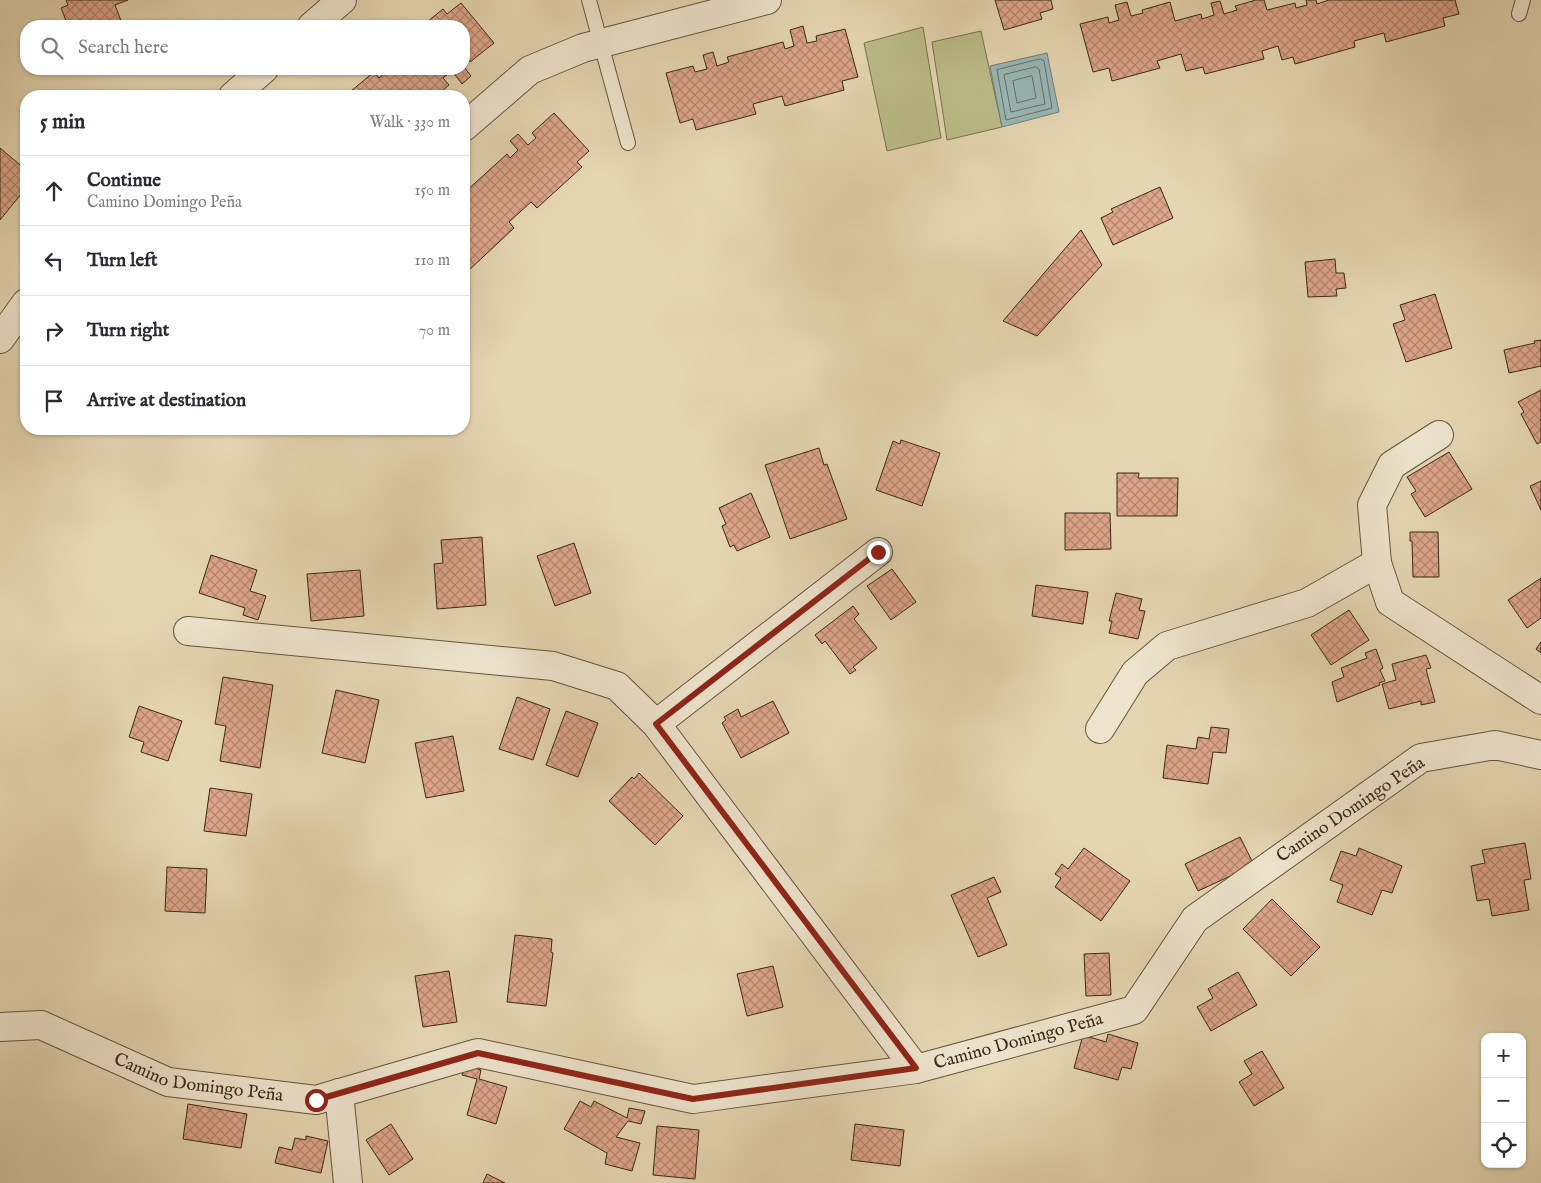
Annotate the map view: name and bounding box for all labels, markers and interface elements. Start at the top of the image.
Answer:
search box [20,20,470,75]
icon: search [38,34,66,62]
text: Search here [78,36,169,60]
text: 5 min [40,109,85,136]
text: Walk · 330 m [370,113,450,133]
text: Continue [87,169,161,193]
icon: ahead [40,177,68,205]
text: 150 m [415,181,450,201]
text: Camino Domingo Peña [87,193,242,213]
icon: left [40,247,68,275]
text: Turn left [87,249,158,273]
text: 110 m [414,251,450,271]
icon: right [40,317,68,345]
text: Turn right [87,319,169,343]
text: 70 m [419,321,450,341]
icon: arrive [40,387,68,415]
text: Arrive at destination [87,389,246,413]
route end [867,541,890,564]
street label: Camino Domingo Peña [1272,752,1430,868]
street label: Camino Domingo Peña [931,1007,1106,1075]
map controls [1481,1033,1526,1168]
button: + [1481,1033,1526,1078]
street label: Camino Domingo Peña [110,1048,285,1107]
button: − [1481,1078,1526,1123]
route start [305,1089,328,1112]
button: locate [1481,1123,1526,1168]

